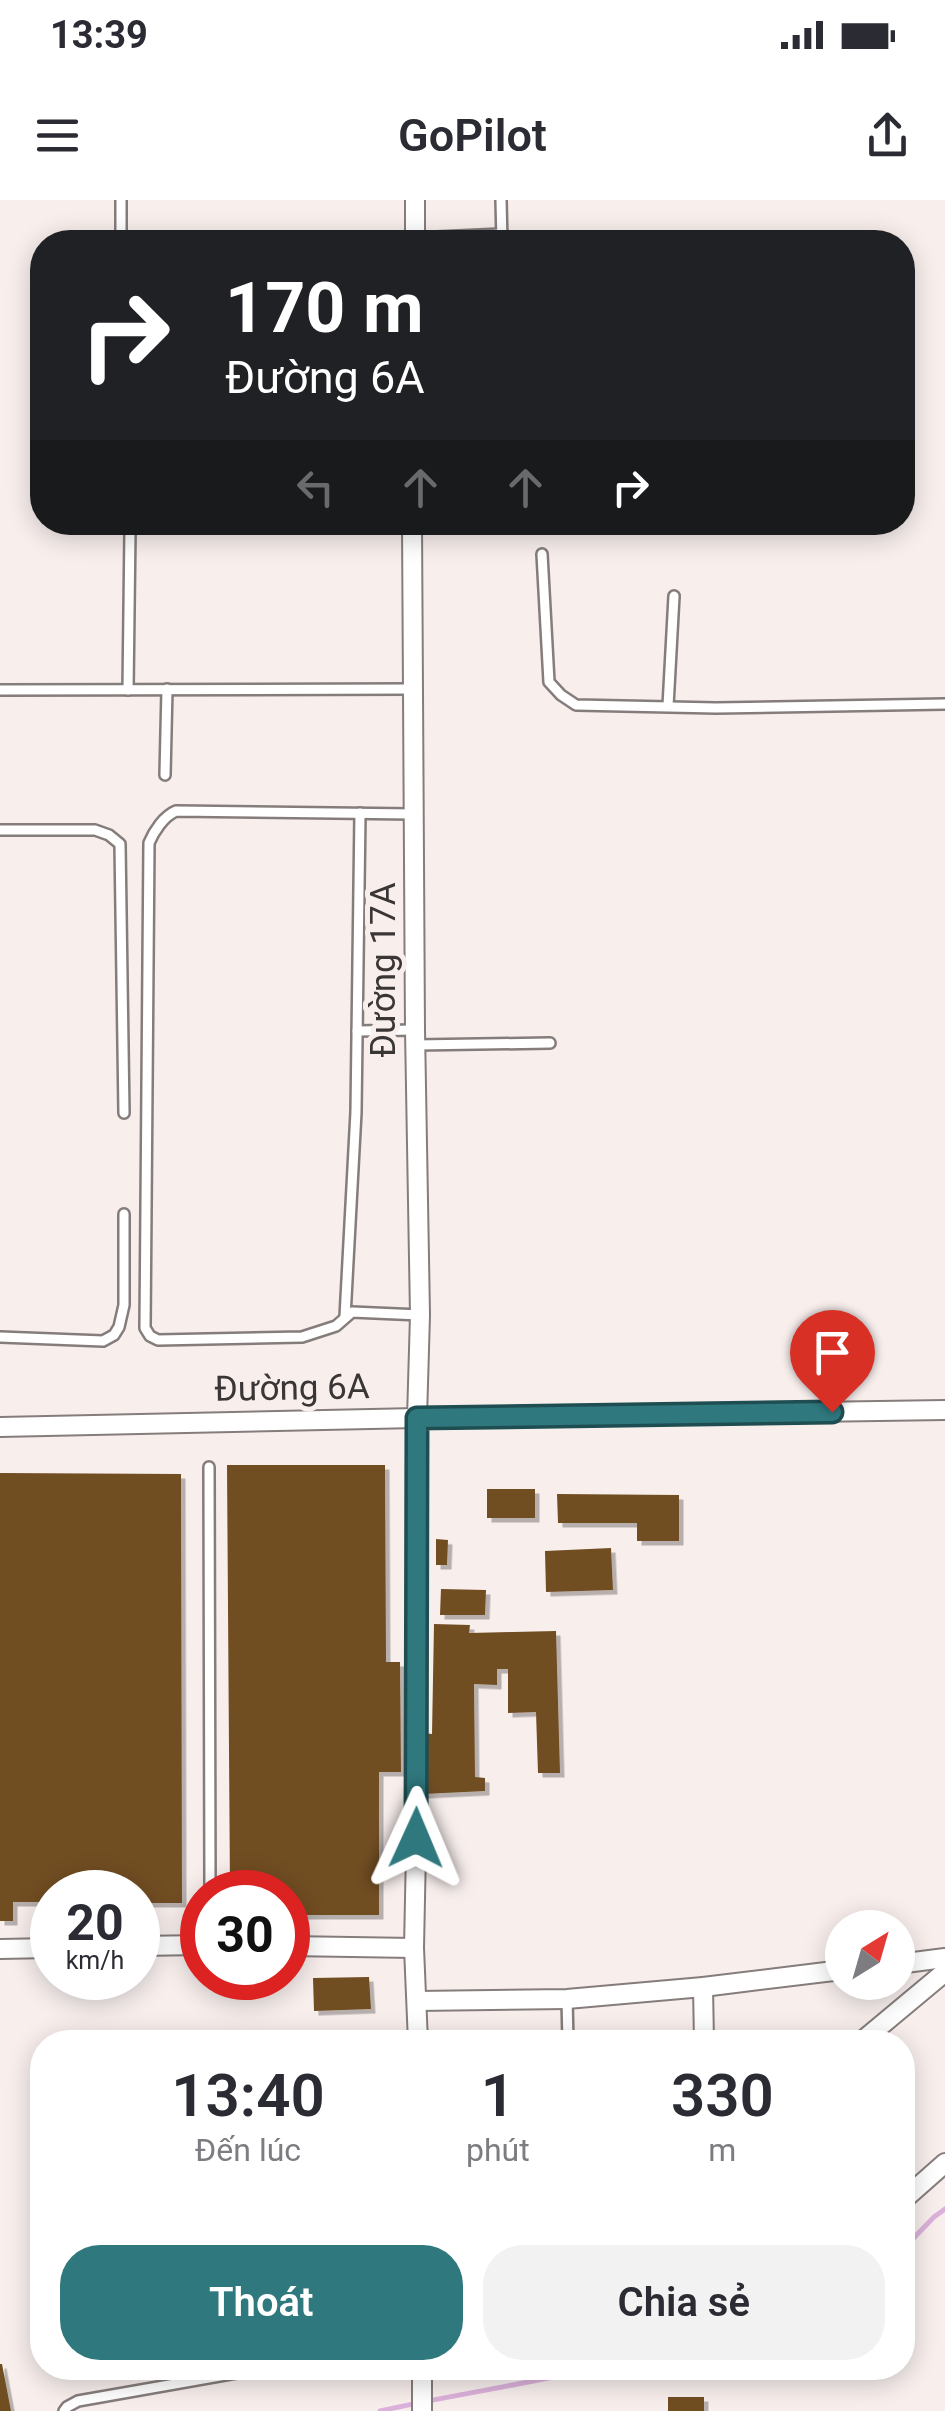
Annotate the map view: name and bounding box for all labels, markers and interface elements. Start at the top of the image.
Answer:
text: 13:39 [50,13,148,57]
icon: menu [30,108,85,163]
icon: share [860,108,915,163]
text: GoPilot [398,109,547,162]
text: 170 m [225,267,424,349]
icon: right [60,270,190,400]
text: Đường 6A [225,351,425,404]
icon: left [288,460,343,515]
icon: ahead [393,460,448,515]
icon: ahead [498,460,553,515]
icon: right [603,460,658,515]
street label: Đường 17A [363,882,404,1057]
pin [790,1310,875,1413]
icon: arrive [805,1325,860,1380]
street label: Đường 6A [214,1366,370,1410]
position arrow [364,1786,468,1890]
speed limit sign: 30 [180,1870,310,2000]
text: 20 [66,1894,124,1952]
north arrow [825,1910,915,2000]
map controls [825,1910,915,2000]
text: km/h [66,1946,124,1975]
text: 13:40 [171,2060,325,2131]
text: 1 [481,2060,515,2131]
text: 330 [671,2060,774,2131]
text: Đến lúc [195,2131,301,2169]
text: phút [466,2131,530,2169]
text: m [708,2131,736,2169]
button: Thoát [60,2245,463,2360]
button: Chia sẻ [483,2245,885,2360]

